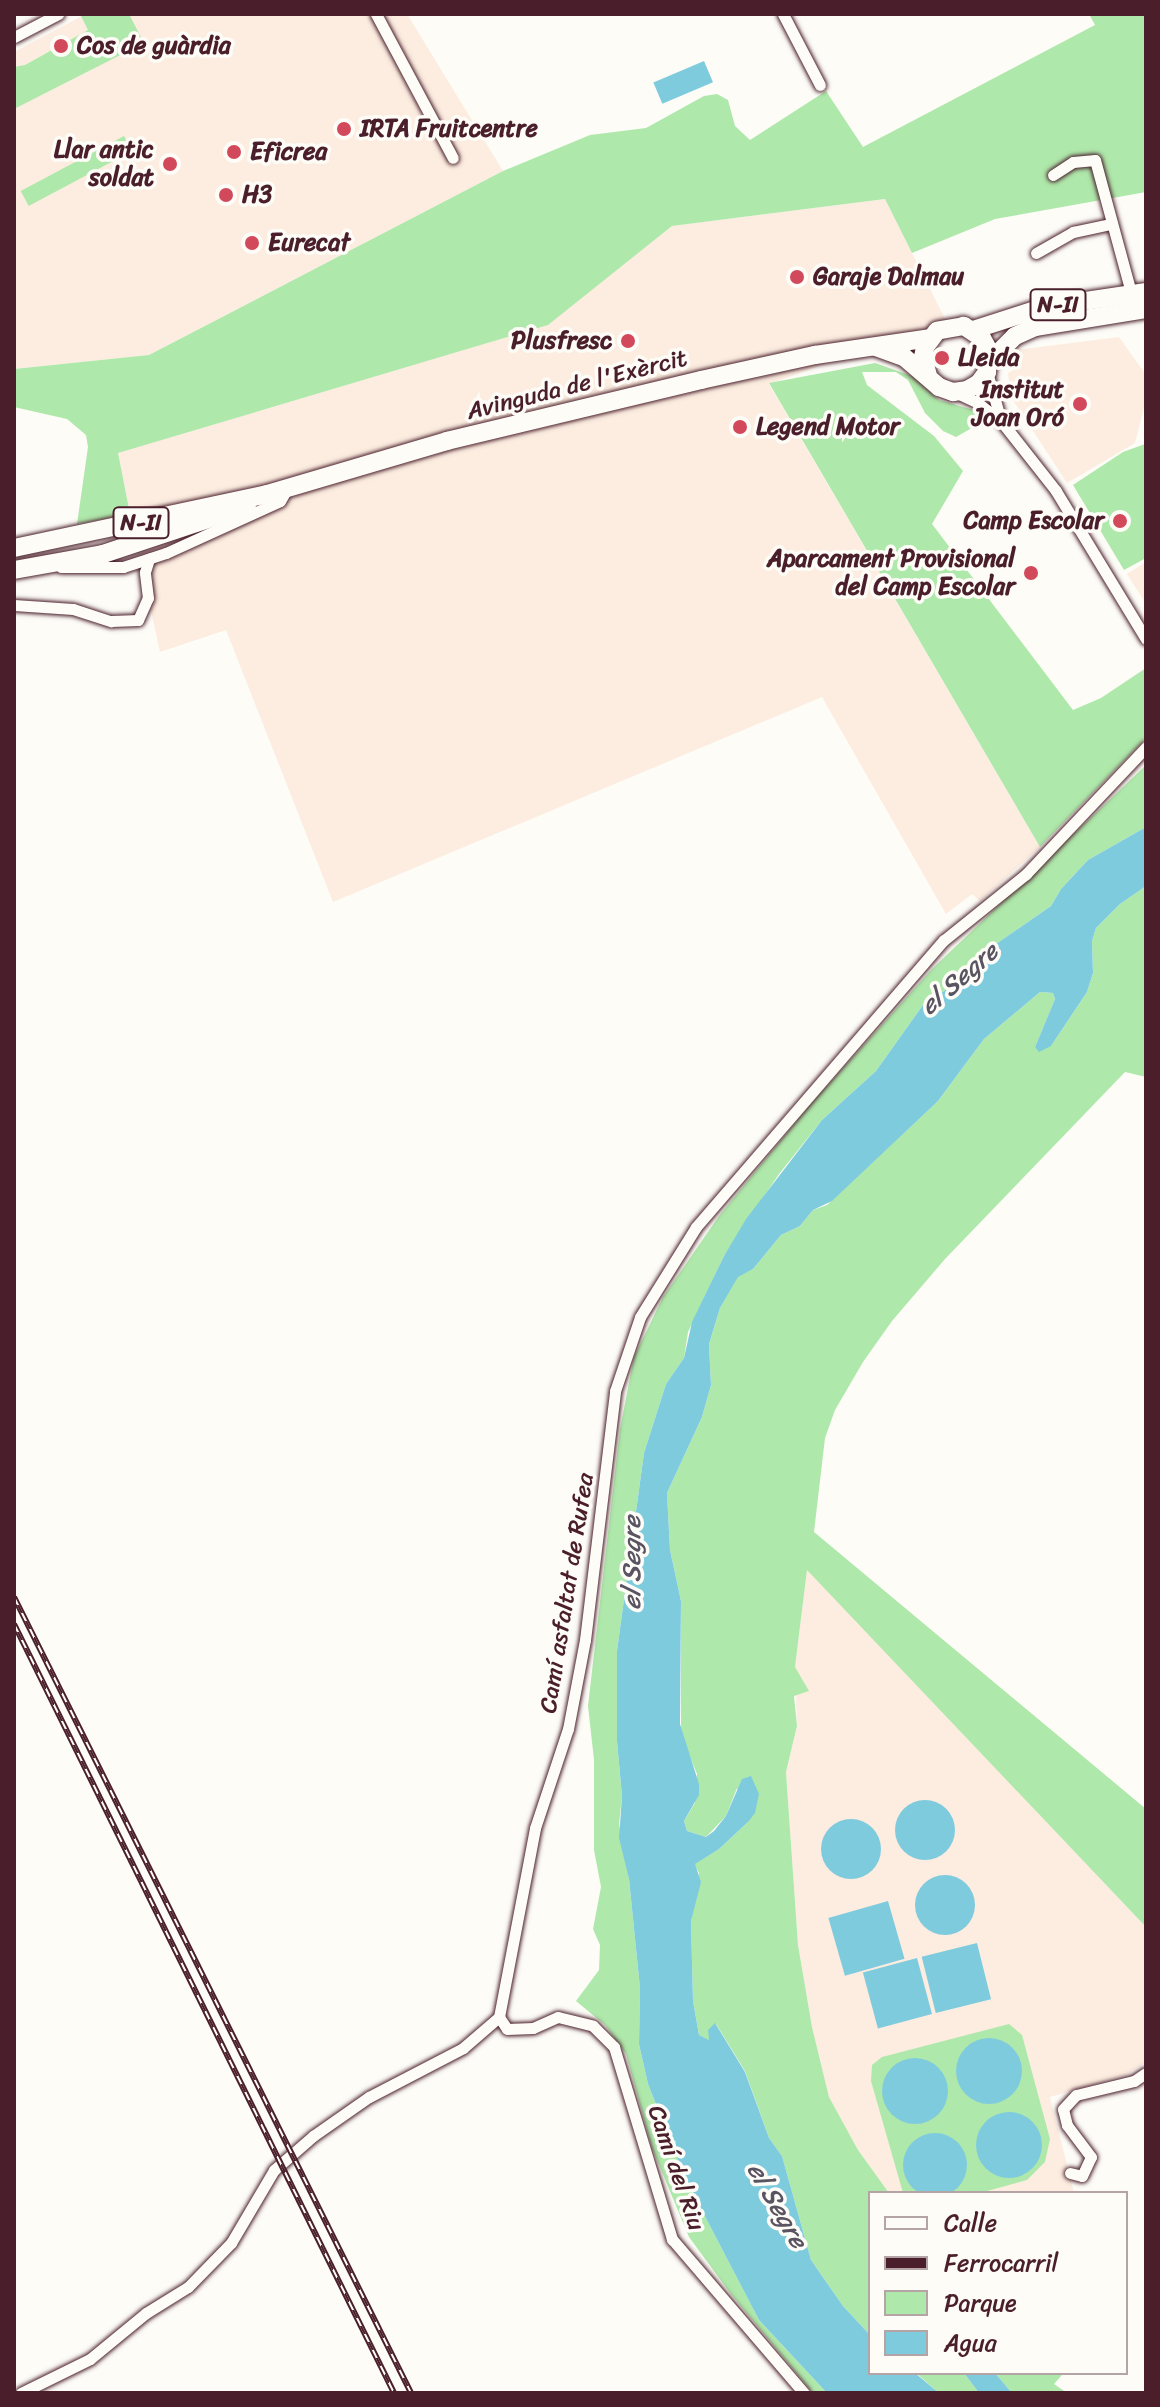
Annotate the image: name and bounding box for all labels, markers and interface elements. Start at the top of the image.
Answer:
place label: Cos de guàrdia [77,32,231,60]
marker: Cos de guàrdia [52,37,70,55]
place label: IRTA Fruitcentre [360,115,538,143]
marker: IRTA Fruitcentre [335,120,353,138]
place label: Llar antic soldat [54,136,154,192]
place label: Eficrea [250,138,327,166]
marker: Eficrea [225,143,243,161]
marker: Llar antic soldat [161,155,179,173]
place label: H3 [242,181,272,209]
marker: H3 [217,186,235,204]
place label: Eurecat [268,229,350,257]
marker: Eurecat [243,234,261,252]
place label: Garaje Dalmau [813,263,964,291]
marker: Garaje Dalmau [788,268,806,286]
road number: N-II [1028,287,1088,323]
place label: Plusfresc [511,327,612,355]
marker: Plusfresc [619,332,637,350]
street label: Avinguda de l'Exèrcit [464,344,690,426]
place label: Lleida [958,344,1020,372]
marker: Lleida [933,349,951,367]
place label: Institut Joan Oró [972,376,1064,432]
marker: Institut Joan Oró [1071,395,1089,413]
place label: Legend Motor [756,413,900,441]
marker: Legend Motor [731,418,749,436]
road number: N-II [111,505,171,541]
place label: Camp Escolar [962,507,1104,535]
marker: Camp Escolar [1111,512,1129,530]
place label: Aparcament Provisional del Camp Escolar [767,545,1015,601]
marker: Aparcament Provisional del Camp Escolar [1022,564,1040,582]
water label: el Segre [913,936,1005,1022]
street label: Camí asfaltat de Rufea [534,1470,600,1716]
water label: el Segre [616,1516,648,1610]
street label: Camí del Riu [641,2102,711,2234]
water label: el Segre [740,2156,814,2254]
legend [868,2191,1128,2375]
text: Calle [944,2202,997,2244]
text: Ferrocarril [944,2242,1058,2284]
text: Parque [944,2282,1017,2324]
text: Agua [944,2322,997,2364]

